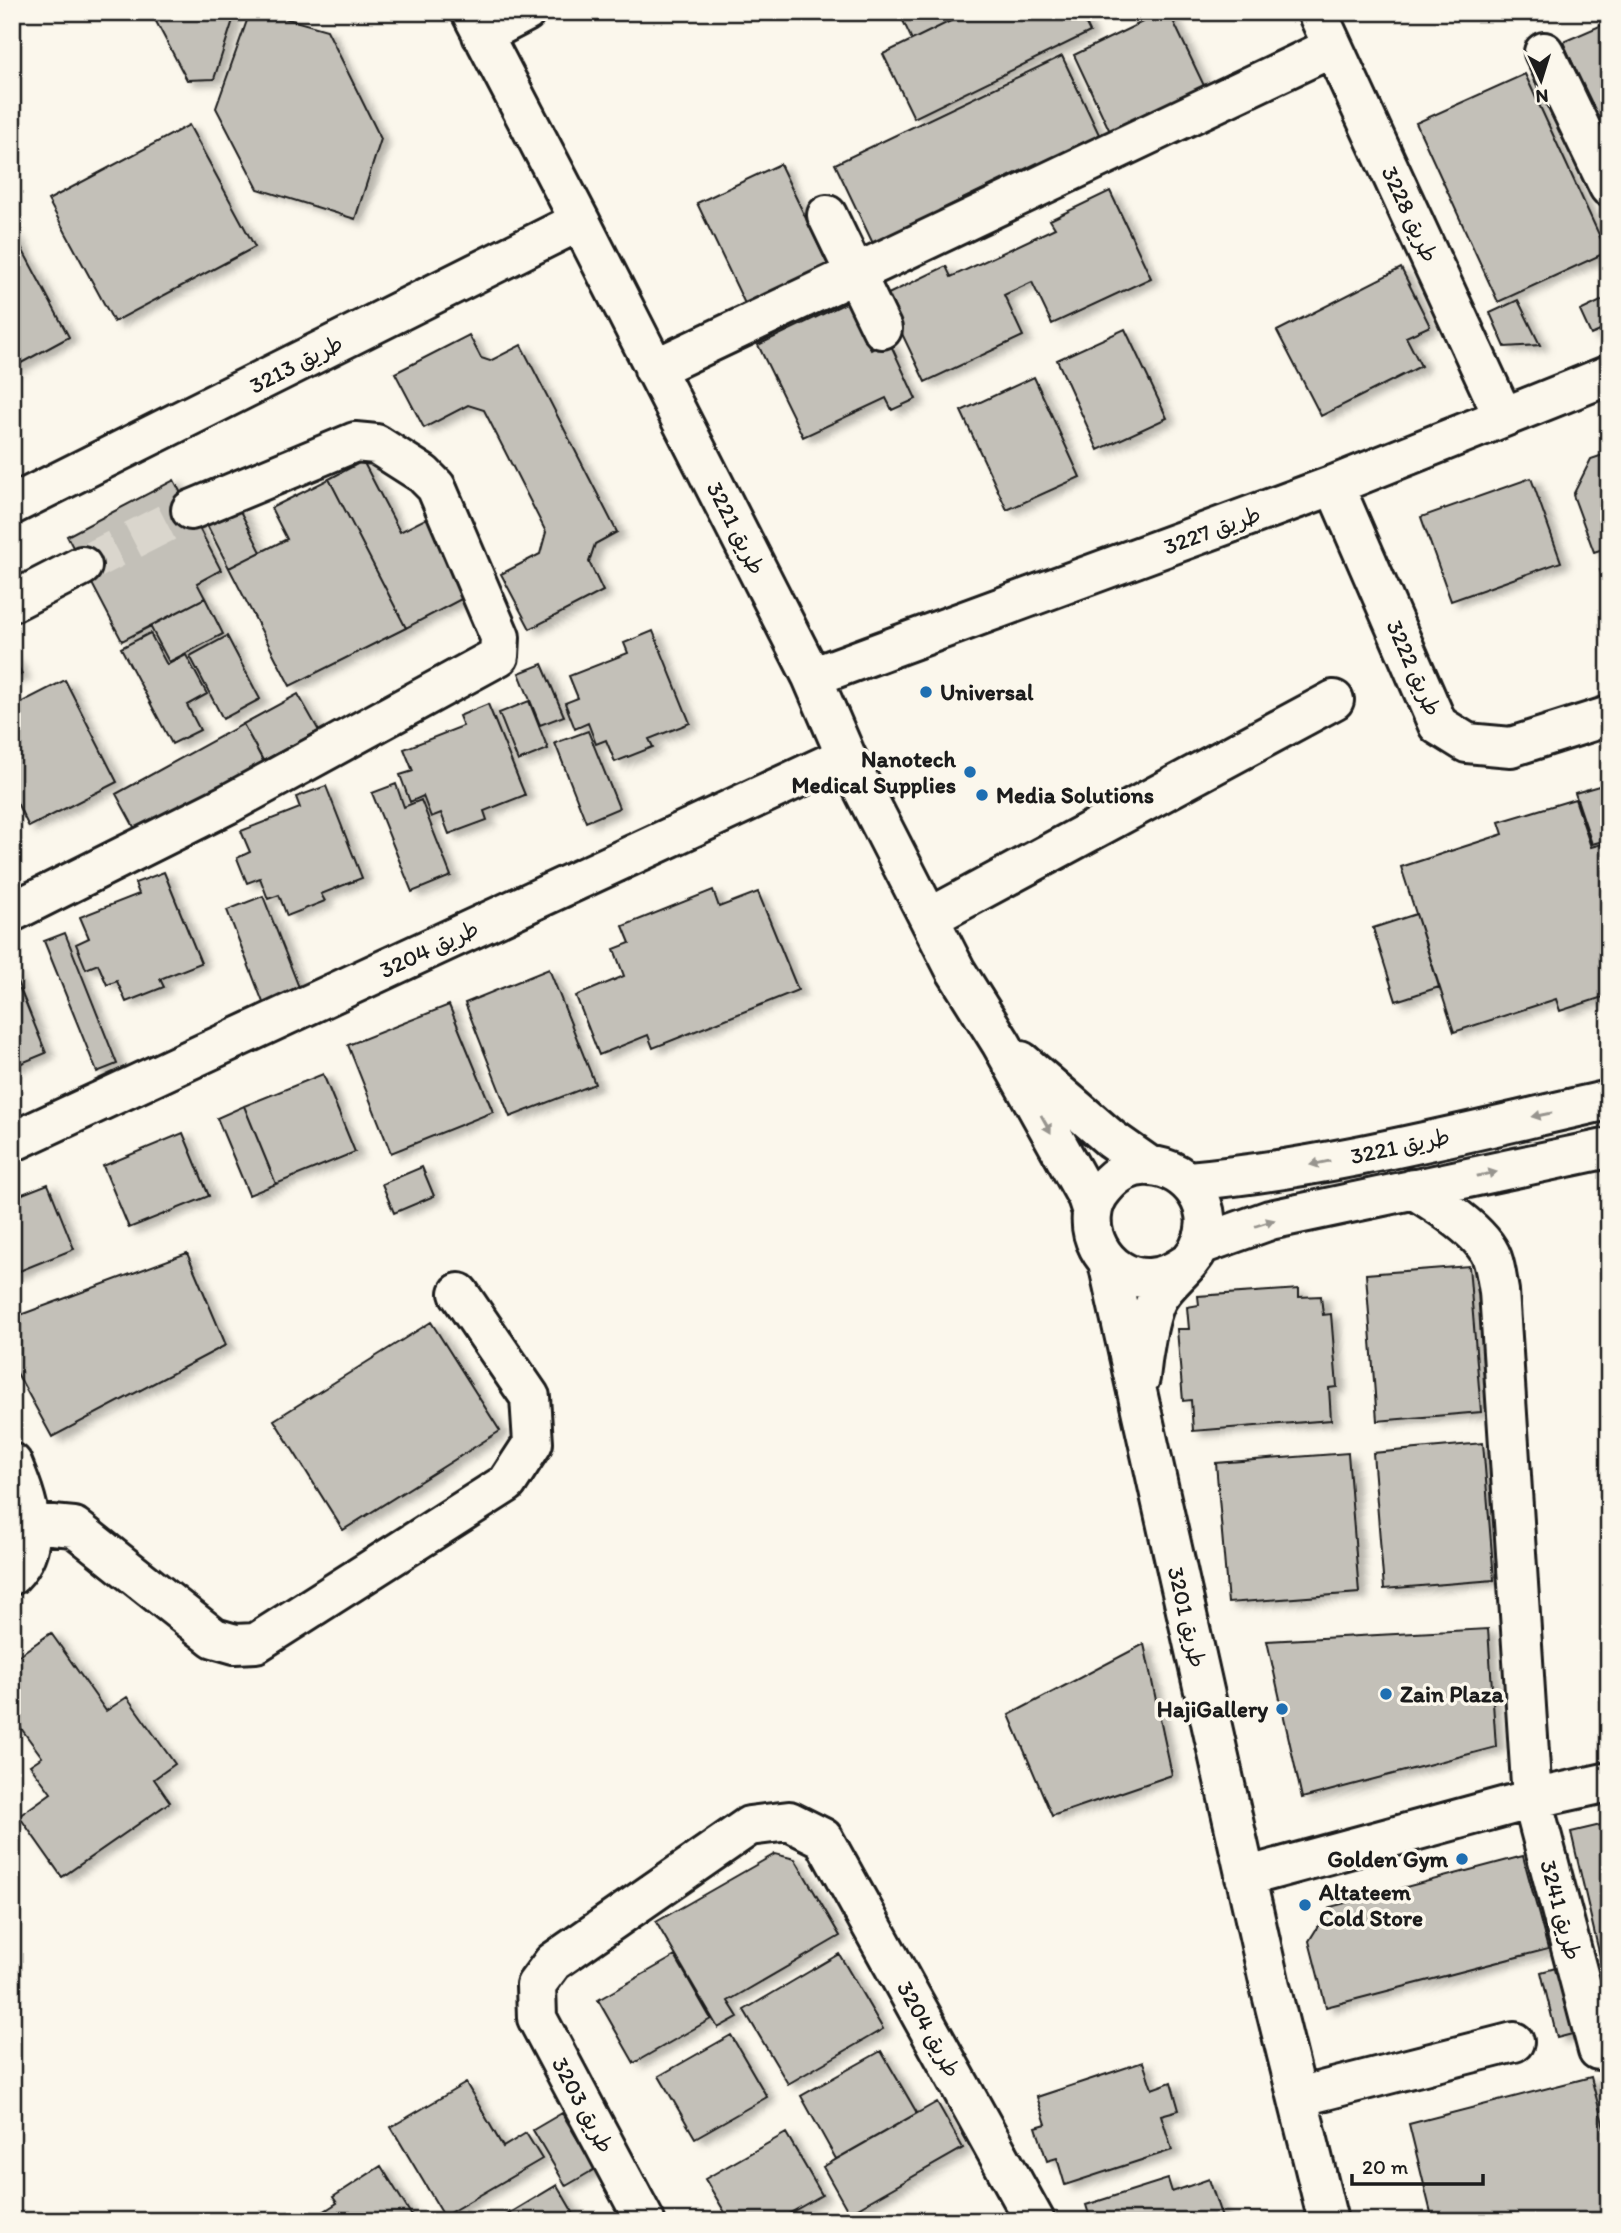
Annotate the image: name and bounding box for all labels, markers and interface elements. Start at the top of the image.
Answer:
north arrow [1506,46,1576,116]
text: N [1535,85,1549,108]
street label: طريق 3228 [1376,161,1444,267]
street label: طريق 3213 [245,329,347,399]
street label: طريق 3221 [701,477,771,579]
street label: طريق 3227 [1159,499,1265,561]
street label: طريق 3222 [1380,616,1448,720]
place label: Universal [940,678,1034,706]
marker: Universal [918,684,934,700]
place label: Nanotech Medical Supplies [791,745,957,799]
marker: Nanotech Medical Supplies [962,764,978,780]
place label: Media Solutions [996,781,1154,809]
marker: Media Solutions [974,787,990,803]
street label: طريق 3204 [375,914,483,984]
one-way arrow [1531,1109,1553,1120]
one-way arrow [1040,1114,1052,1134]
street label: طريق 3221 [1348,1122,1452,1170]
one-way arrow [1309,1158,1331,1169]
one-way arrow [1476,1168,1498,1179]
one-way arrow [1255,1217,1276,1227]
street label: طريق 3201 [1162,1564,1212,1670]
place label: Zain Plaza [1400,1680,1504,1708]
marker: Zain Plaza [1378,1686,1394,1702]
place label: HajiGallery [1157,1695,1268,1723]
marker: HajiGallery [1274,1701,1290,1717]
place label: Golden Gym [1327,1845,1448,1873]
marker: Golden Gym [1454,1851,1470,1867]
street label: طريق 3241 [1534,1857,1588,1963]
place label: Altateem Cold Store [1318,1878,1423,1932]
marker: Altateem Cold Store [1297,1897,1313,1913]
street label: طريق 3204 [891,1976,967,2082]
street label: طريق 3203 [546,2052,620,2158]
scale bar [1352,2142,1483,2186]
text: 20 m [1362,2154,1409,2179]

